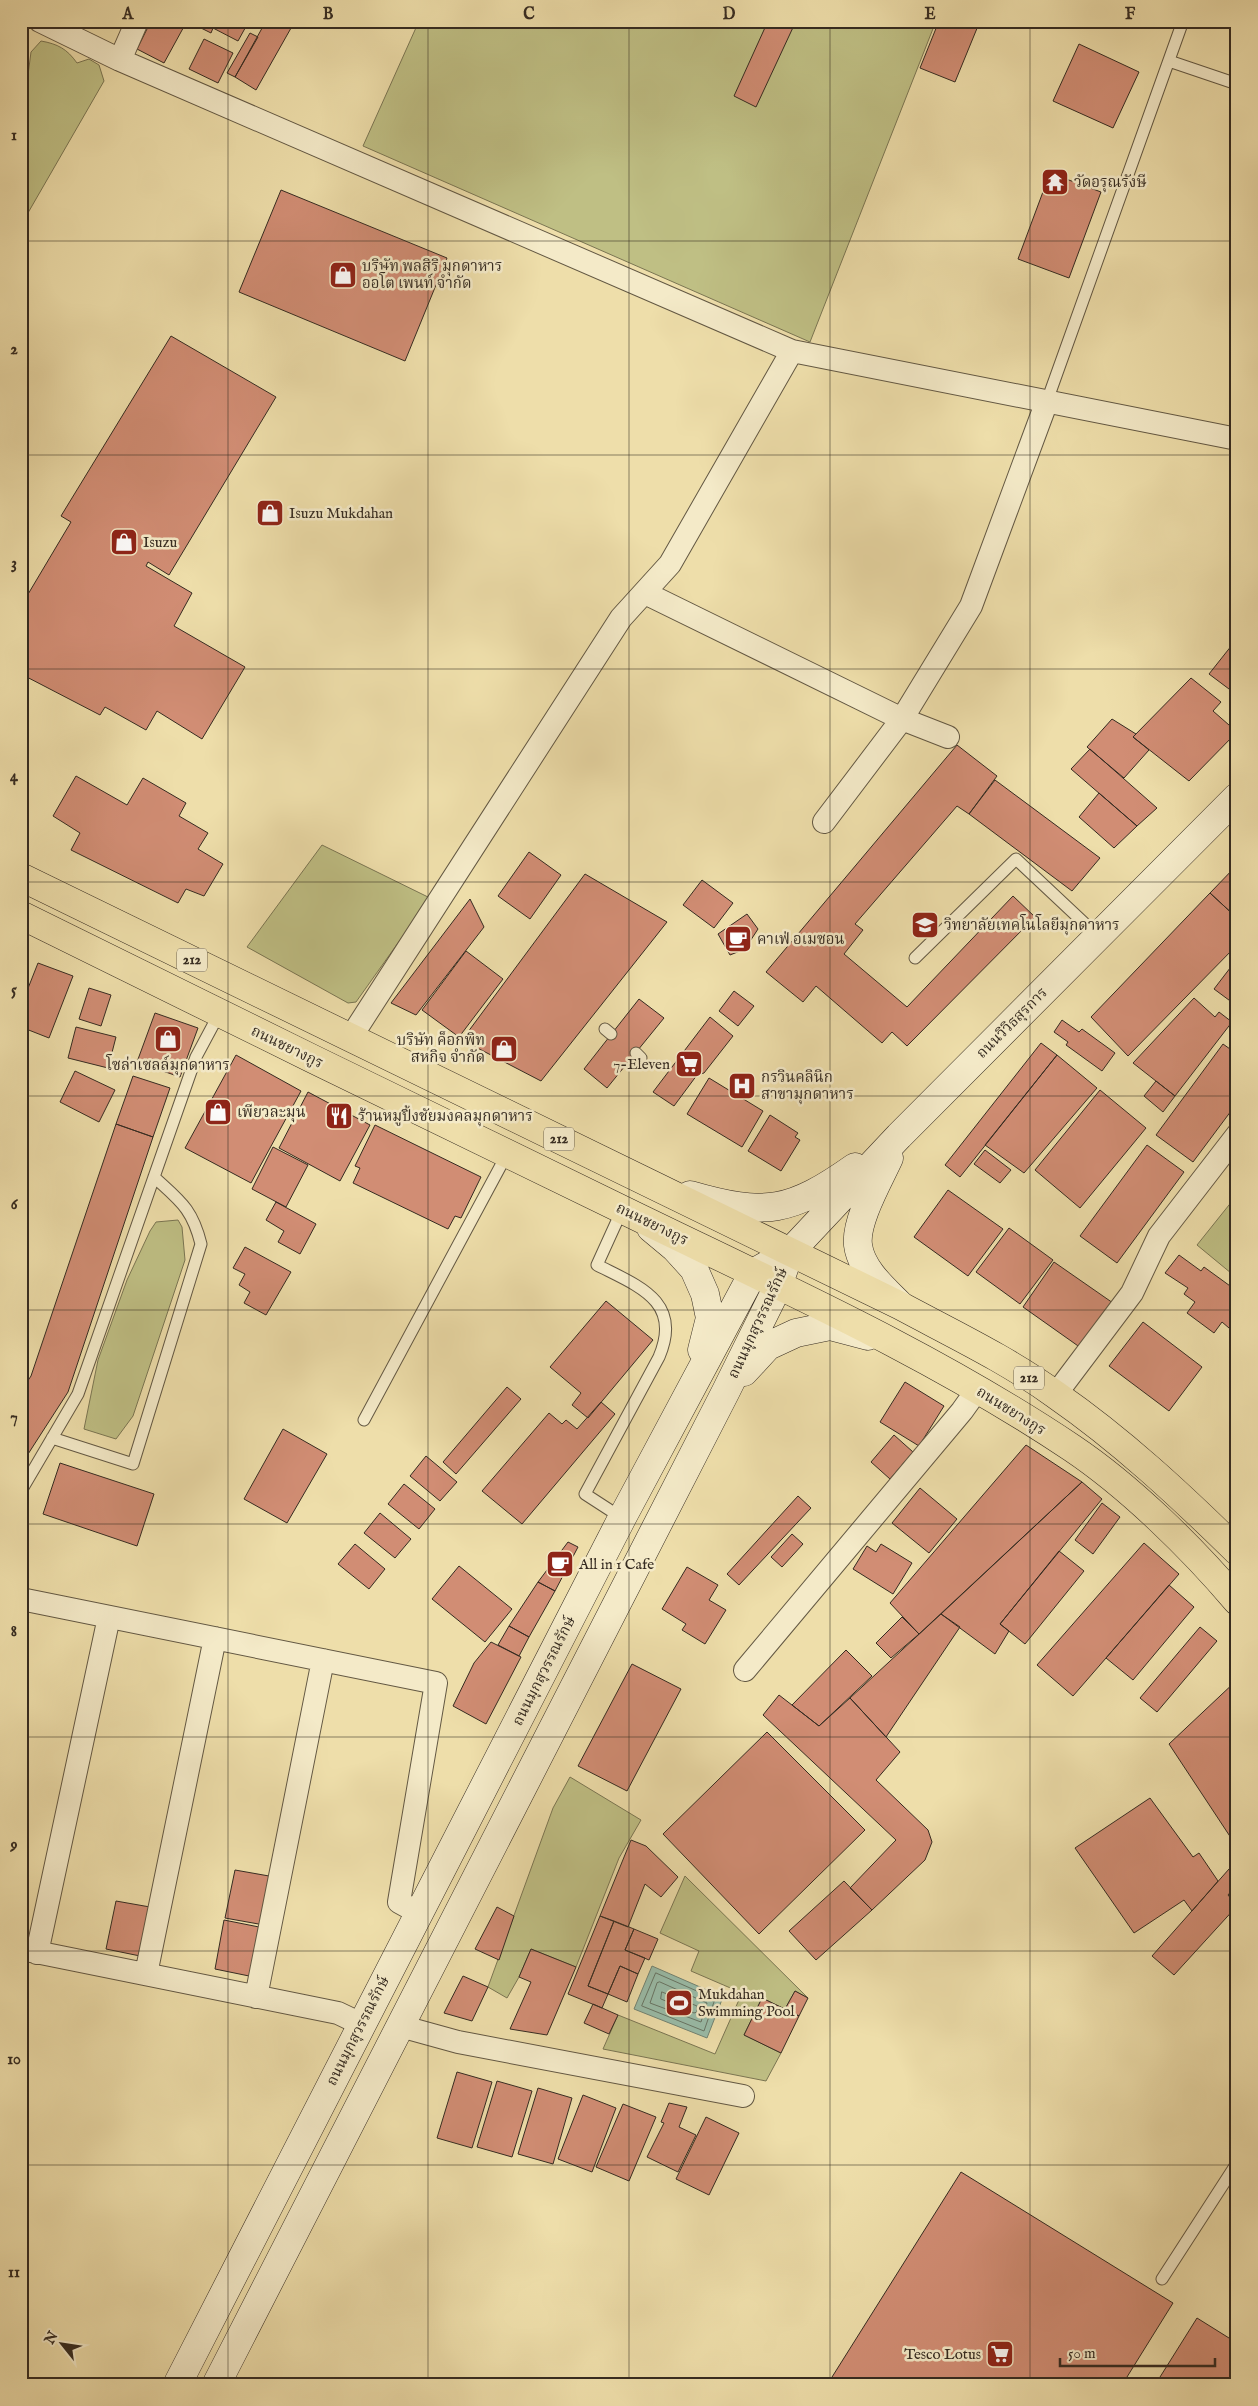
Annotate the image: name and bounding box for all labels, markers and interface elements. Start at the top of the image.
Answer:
text: A [122,5,135,25]
text: B [323,5,334,25]
text: C [523,5,535,25]
text: D [723,5,736,25]
text: E [924,5,936,25]
text: F [1125,5,1136,25]
text: 1 [11,126,17,146]
temple icon: วัดอรุณรังษี [1040,167,1070,197]
place label: วัดอรุณรังษี [1074,173,1147,193]
place label: บริษัท พลสิริ มุกดาหาร ออโต เพนท์ จำกัด [362,257,502,293]
shop icon: บริษัท พลสิริ มุกดาหาร ออโต เพนท์ จำกัด [328,260,358,290]
text: 2 [10,340,18,360]
shop icon: Isuzu Mukdahan [255,498,285,528]
place label: Isuzu Mukdahan [289,504,393,523]
shop icon: Isuzu [109,527,139,557]
place label: Isuzu [143,533,177,552]
text: 3 [11,554,17,574]
text: 4 [10,767,19,787]
school or university icon: วิทยาลัยเทคโนโลยีมุกดาหาร [910,910,940,940]
place label: วิทยาลัยเทคโนโลยีมุกดาหาร [944,914,1120,936]
cafe icon: คาเฟ่ อเมซอน [723,924,753,954]
place label: คาเฟ่ อเมซอน [757,930,845,949]
road number: 212 [177,948,207,972]
text: 5 [11,981,17,1001]
street label: ถนนวิวิธสุรการ [972,983,1052,1063]
street label: ถนนชยางกูร [248,1021,326,1073]
shop icon: โซล่าเซลล์มุกดาหาร [153,1024,183,1054]
place label: บริษัท ค็อกพิท สหกิจ จำกัด [397,1031,485,1067]
shop icon: บริษัท ค็อกพิท สหกิจ จำกัด [489,1034,519,1064]
supermarket icon: 7-Eleven [674,1049,704,1079]
place label: โซล่าเซลล์มุกดาหาร [105,1054,230,1076]
place label: 7-Eleven [613,1055,670,1074]
place label: กรวินคลินิก สาขามุกดาหาร [761,1068,854,1105]
hospital icon: กรวินคลินิก สาขามุกดาหาร [727,1071,757,1101]
shop icon: เพียวละมุน [203,1097,233,1127]
restaurant icon: ร้านหมูปิ้งชัยมงคลมุกดาหาร [324,1101,354,1131]
place label: เพียวละมุน [237,1103,306,1123]
place label: ร้านหมูปิ้งชัยมงคลมุกดาหาร [358,1105,533,1127]
road number: 212 [544,1128,574,1150]
text: 6 [11,1195,19,1215]
street label: ถนนชยางกูร [613,1198,691,1250]
street label: ถนนมุกสุวรรณรักษ์ [723,1263,793,1382]
road number: 212 [1014,1366,1044,1390]
street label: ถนนชยางกูร [973,1382,1049,1440]
text: 7 [10,1408,18,1428]
cafe icon: All in 1 Cafe [545,1549,575,1579]
place label: All in 1 Cafe [578,1555,654,1574]
street label: ถนนมุกสุวรรณรักษ์ [507,1612,581,1729]
text: 8 [11,1622,17,1642]
text: 9 [10,1836,18,1856]
street label: ถนนมุกสุวรรณรักษ์ [321,1972,395,2089]
place label: Mukdahan Swimming Pool [698,1985,795,2021]
sports icon: Mukdahan Swimming Pool [664,1988,694,2018]
text: 10 [7,2050,21,2070]
text: 11 [8,2263,20,2283]
north arrow [38,2318,88,2368]
text: N [40,2328,62,2349]
scale bar [1060,2336,1216,2368]
supermarket icon: Tesco Lotus [985,2339,1015,2369]
text: 50 m [1068,2344,1096,2363]
place label: Tesco Lotus [904,2345,981,2364]

